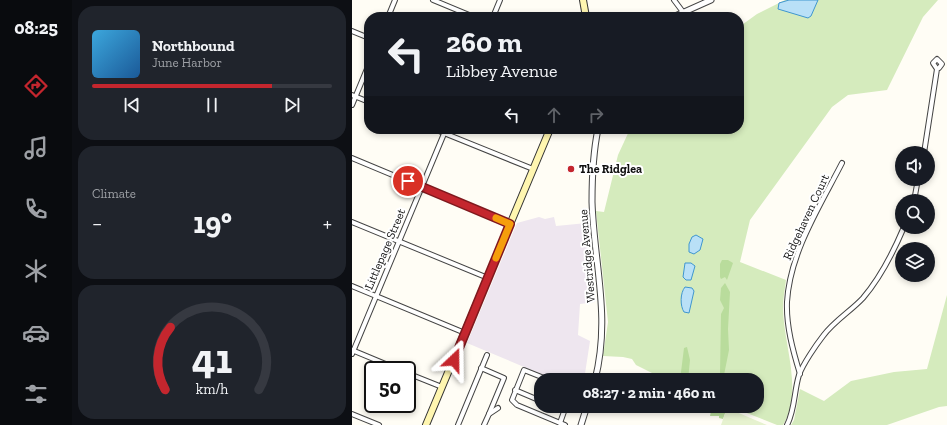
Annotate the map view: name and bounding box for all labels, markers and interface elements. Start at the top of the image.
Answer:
text: 08:25 [14,17,58,39]
text: 260 m [446,26,522,59]
icon: left [380,28,432,80]
text: Northbound [152,37,235,55]
text: June Harbor [152,55,222,70]
text: Libbey Avenue [446,60,558,82]
icon: directions [22,72,50,100]
icon: previous [121,94,143,116]
icon: pause [201,94,223,116]
icon: next [281,94,303,116]
icon: left [501,104,523,126]
icon: ahead [543,104,565,126]
icon: right [585,104,607,126]
icon: music [22,134,50,162]
map controls [895,146,935,282]
button: sound [895,146,935,186]
place label: The Ridglea [579,162,642,176]
pin [391,164,425,198]
marker: The Ridglea [566,164,576,174]
icon: arrive [397,170,419,192]
street label: Ridgehaven Court [780,171,832,262]
text: Climate [92,186,136,201]
button: search [895,194,935,234]
icon: phone [22,195,50,223]
text: 19° [193,205,232,241]
street label: Littlepage Street [362,206,409,292]
street label: Westridge Avenue [576,208,598,303]
text: − [92,210,102,237]
text: + [323,210,332,237]
button: layers [895,242,935,282]
icon: climate [22,257,50,285]
icon: car [22,319,50,347]
text: 41 [192,334,232,384]
position arrow [433,339,475,381]
speed limit sign: 50 [364,361,416,413]
icon: filters [22,380,50,408]
text: km/h [196,381,228,398]
text: 08:27 · 2 min · 460 m [583,384,715,402]

